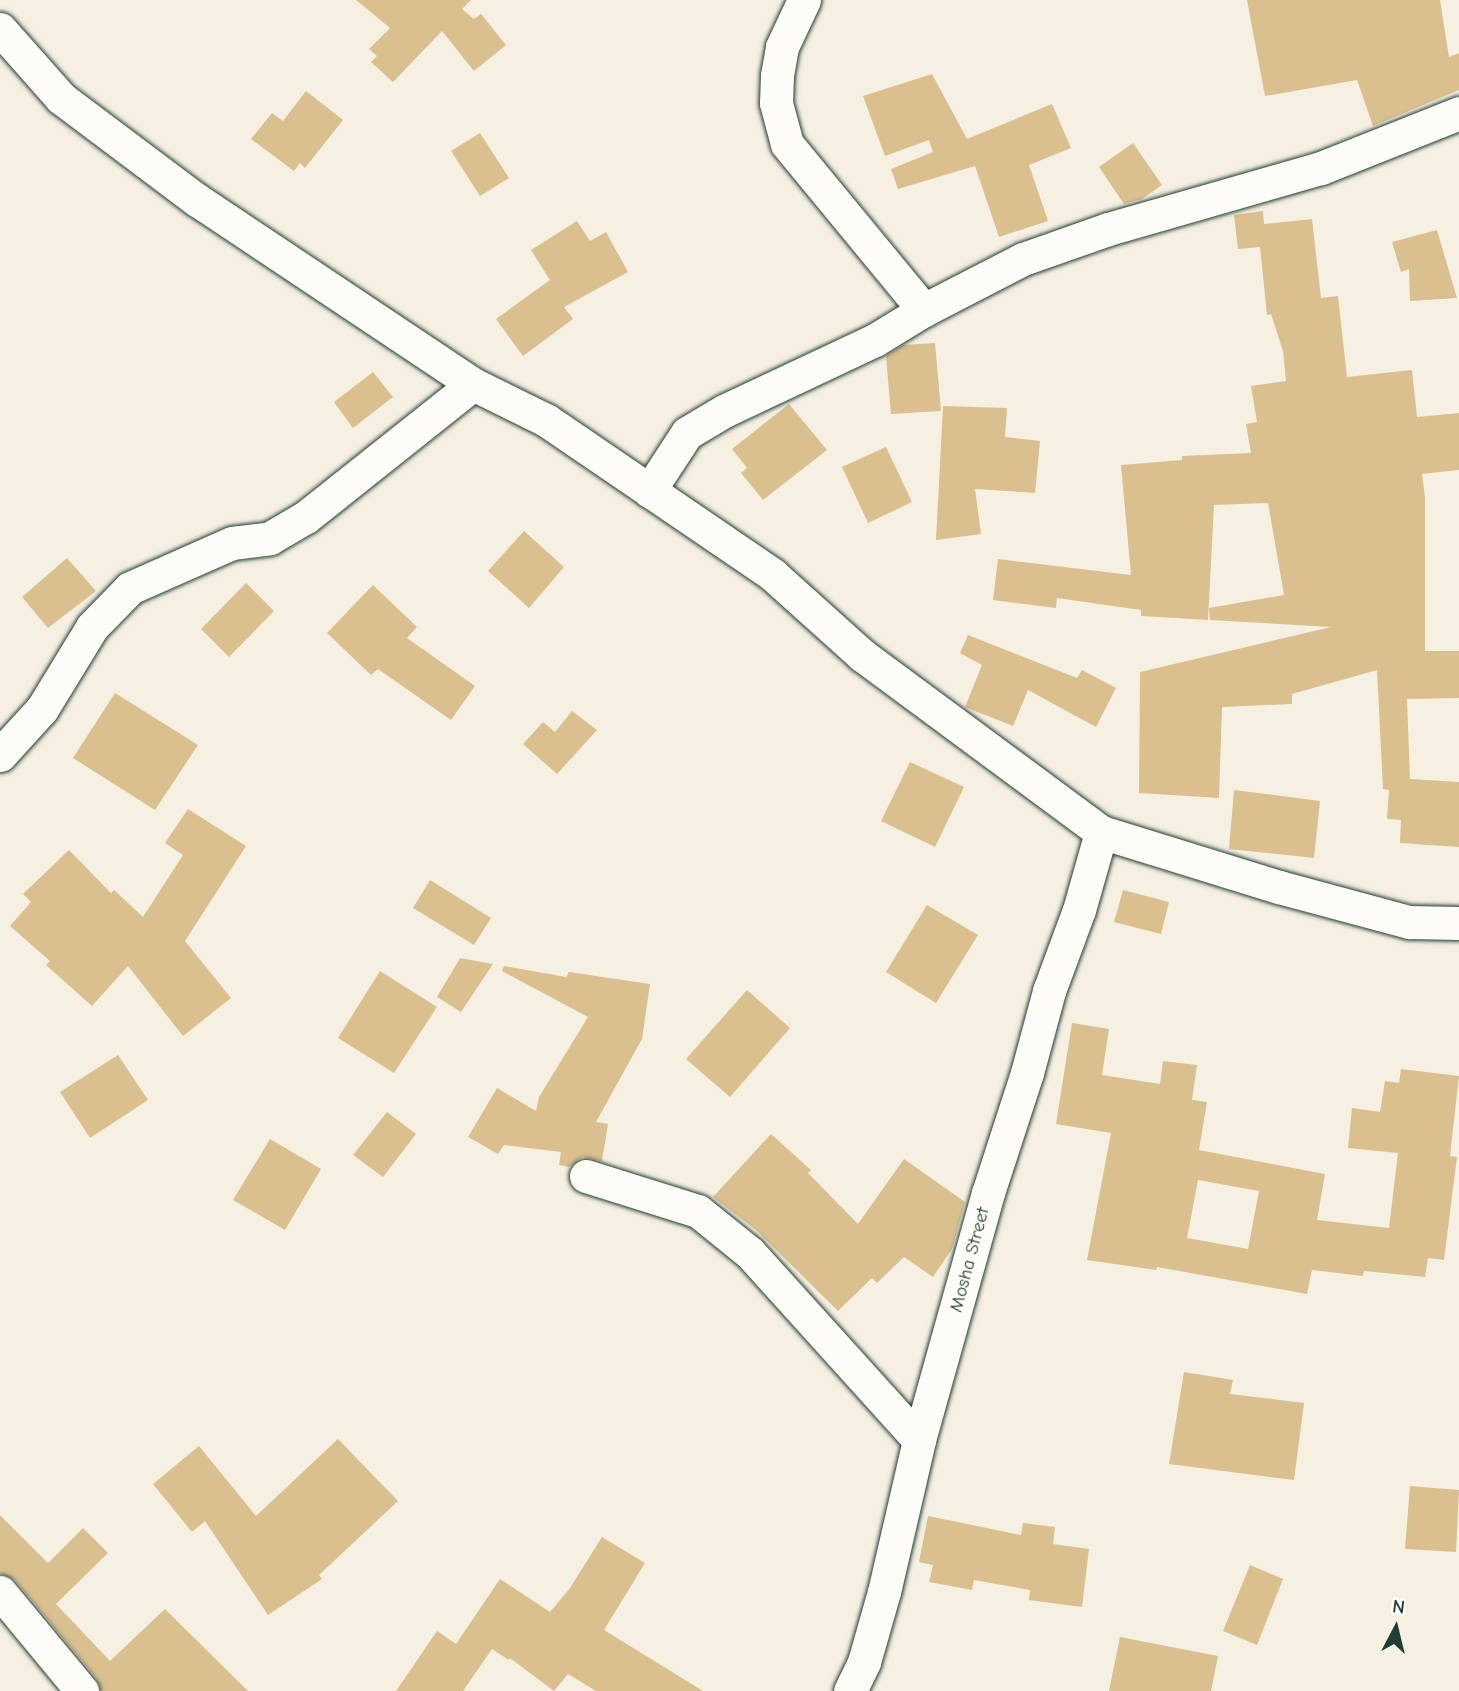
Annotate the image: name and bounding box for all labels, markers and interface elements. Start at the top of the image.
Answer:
street label: Mosha Street [945,1205,995,1315]
north arrow [1361,1593,1431,1663]
text: N [1391,1595,1406,1619]

